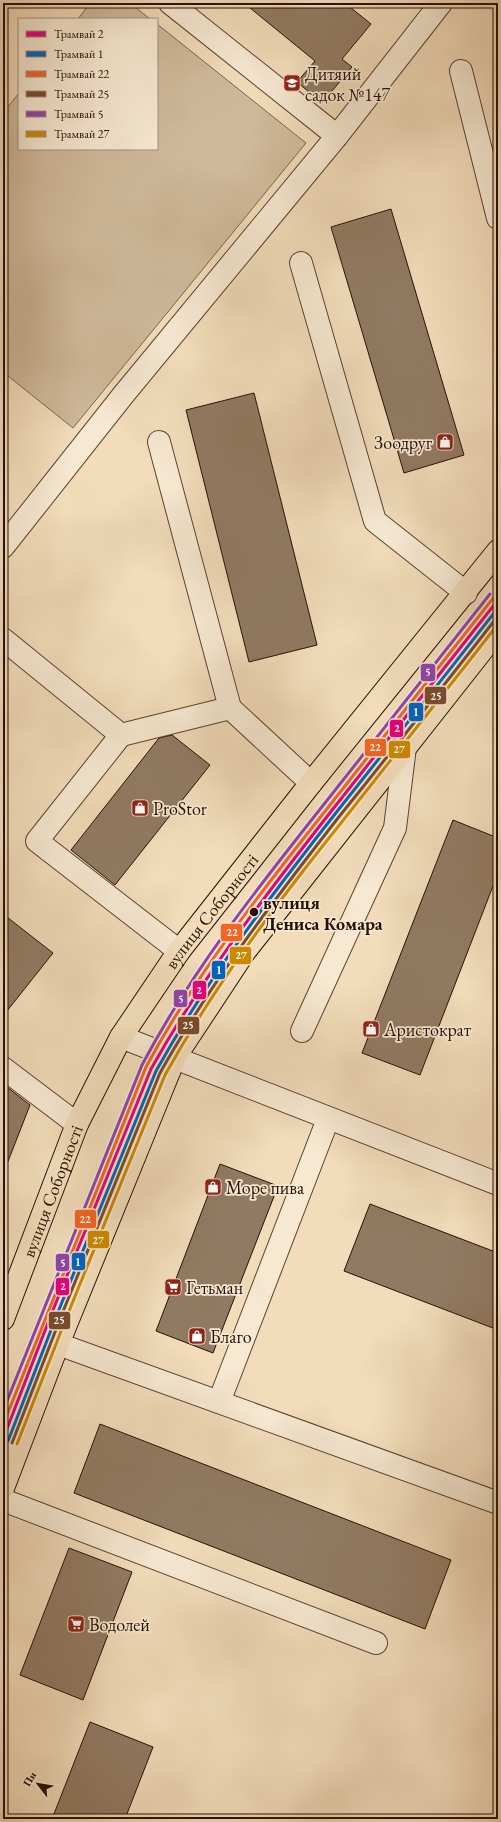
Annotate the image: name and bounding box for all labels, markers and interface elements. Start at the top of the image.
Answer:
legend [18,18,158,150]
text: Трамвай 2 [54,26,104,42]
text: Трамвай 1 [54,46,104,62]
place label: Дитяий садок №147 [305,62,390,106]
text: Трамвай 22 [54,66,109,82]
school or university icon: Дитяий садок №147 [282,73,302,93]
text: Трамвай 25 [54,86,109,102]
text: Трамвай 5 [54,106,104,122]
text: Трамвай 27 [54,126,109,142]
place label: Зоодруг [374,431,433,454]
shop icon: Зоодруг [435,432,455,452]
line badge: 5 [420,663,436,682]
text: 5 [425,665,431,679]
line badge: 25 [424,686,447,705]
text: 25 [430,689,442,703]
line badge: 1 [408,702,424,722]
text: 1 [413,705,419,719]
line badge: 2 [389,719,404,738]
text: 2 [394,721,400,735]
line badge: 22 [364,738,387,757]
text: 22 [369,740,381,754]
line badge: 27 [388,740,411,759]
text: 27 [393,742,405,756]
place label: ProStor [153,797,207,820]
shop icon: ProStor [130,798,150,818]
street label: вулиця Соборності [159,848,263,973]
place label: вулиця Дениса Комара [263,891,383,935]
marker: вулиця Дениса Комара [248,906,260,918]
line badge: 22 [220,923,243,942]
text: 22 [226,925,238,939]
line badge: 27 [229,946,252,965]
text: 27 [235,948,247,962]
line badge: 1 [211,960,226,980]
text: 1 [216,963,222,977]
line badge: 2 [192,980,207,1000]
text: 2 [196,983,202,997]
line badge: 5 [173,989,188,1008]
text: 5 [178,992,184,1006]
line badge: 25 [177,1016,200,1035]
text: 25 [182,1018,194,1032]
place label: Аристократ [383,1018,472,1041]
shop icon: Аристократ [361,1019,381,1039]
street label: вулиця Соборності [16,1121,87,1260]
place label: Море пива [226,1176,305,1199]
shop icon: Море пива [203,1177,223,1197]
line badge: 22 [74,1209,97,1229]
text: 22 [79,1212,91,1226]
line badge: 27 [87,1230,110,1249]
text: 27 [92,1233,104,1247]
line badge: 1 [71,1252,86,1271]
line badge: 5 [55,1253,70,1272]
text: 1 [75,1255,81,1269]
text: 5 [60,1256,66,1270]
place label: Гетьман [186,1276,243,1299]
line badge: 2 [55,1277,70,1296]
supermarket icon: Гетьман [163,1277,183,1297]
text: 2 [60,1279,66,1293]
line badge: 25 [48,1311,71,1330]
text: 25 [53,1313,65,1327]
place label: Благо [210,1325,252,1348]
shop icon: Благо [187,1326,207,1346]
place label: Водолей [89,1613,150,1636]
supermarket icon: Водолей [66,1614,86,1634]
north arrow [18,1764,58,1804]
text: Пн [20,1768,40,1789]

